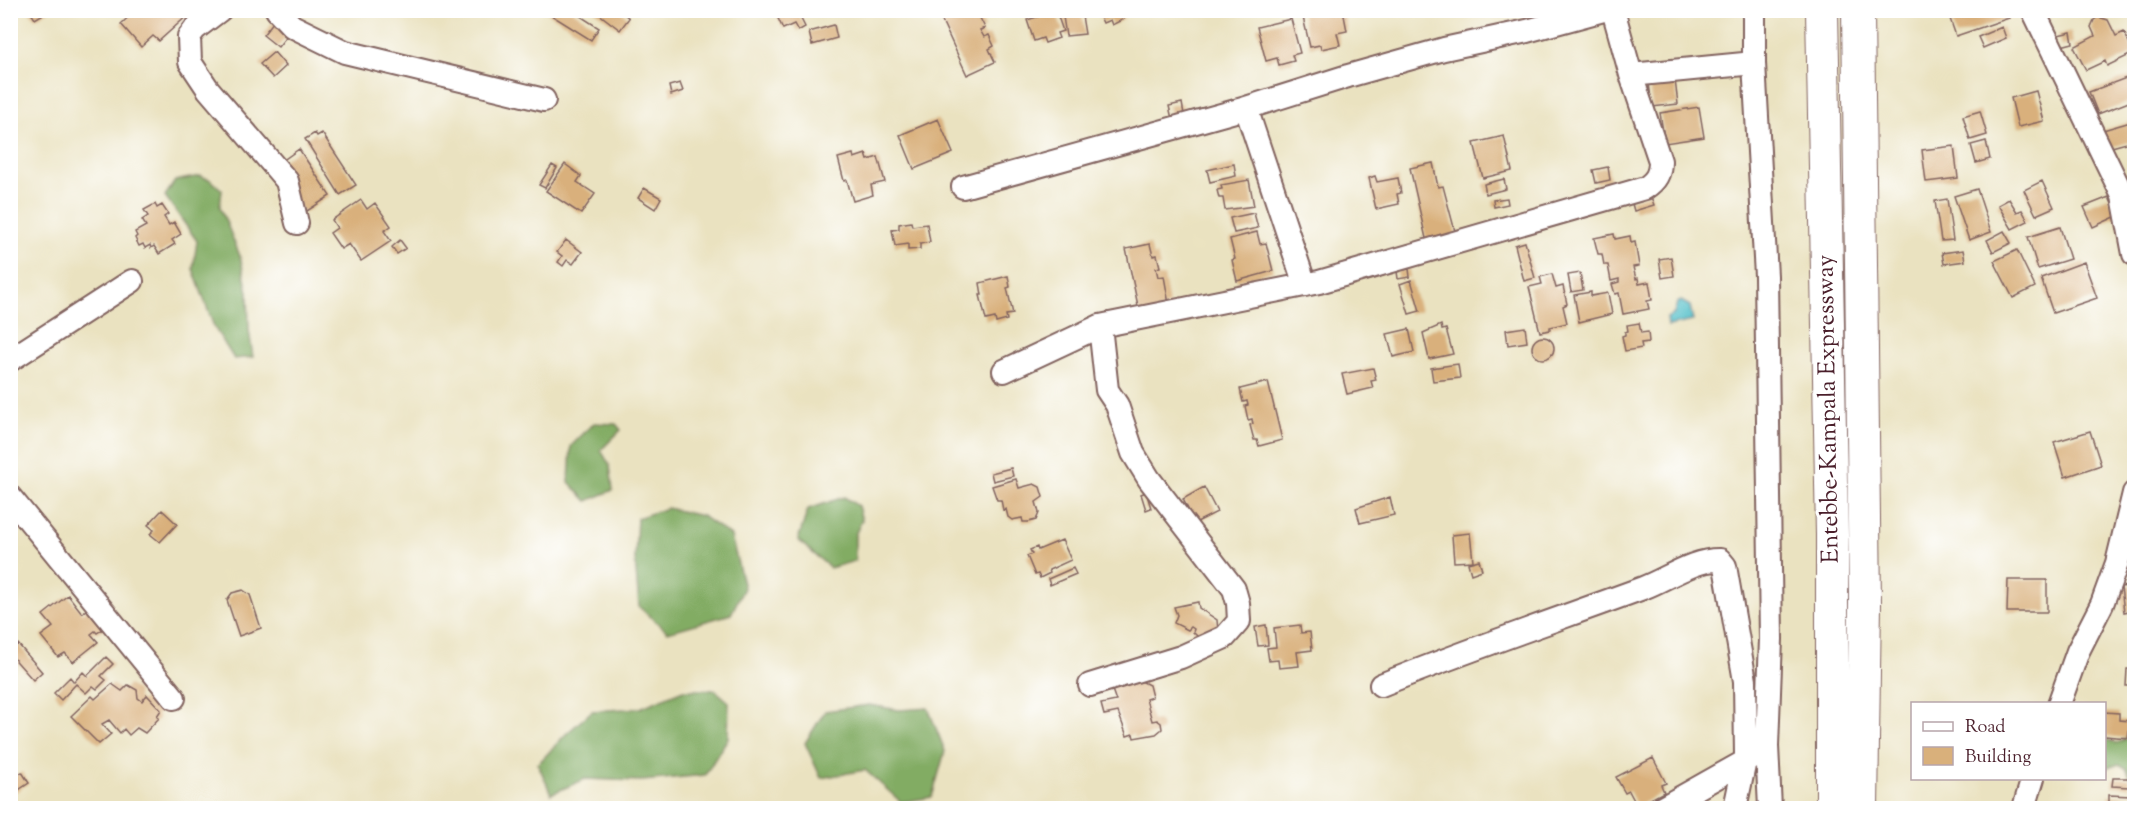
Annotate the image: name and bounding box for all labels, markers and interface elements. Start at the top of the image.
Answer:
street label: Entebbe-Kampala Expressway [1809,254,1849,564]
legend [1911,702,2106,780]
text: Road [1965,715,2005,741]
text: Building [1965,745,2031,771]

